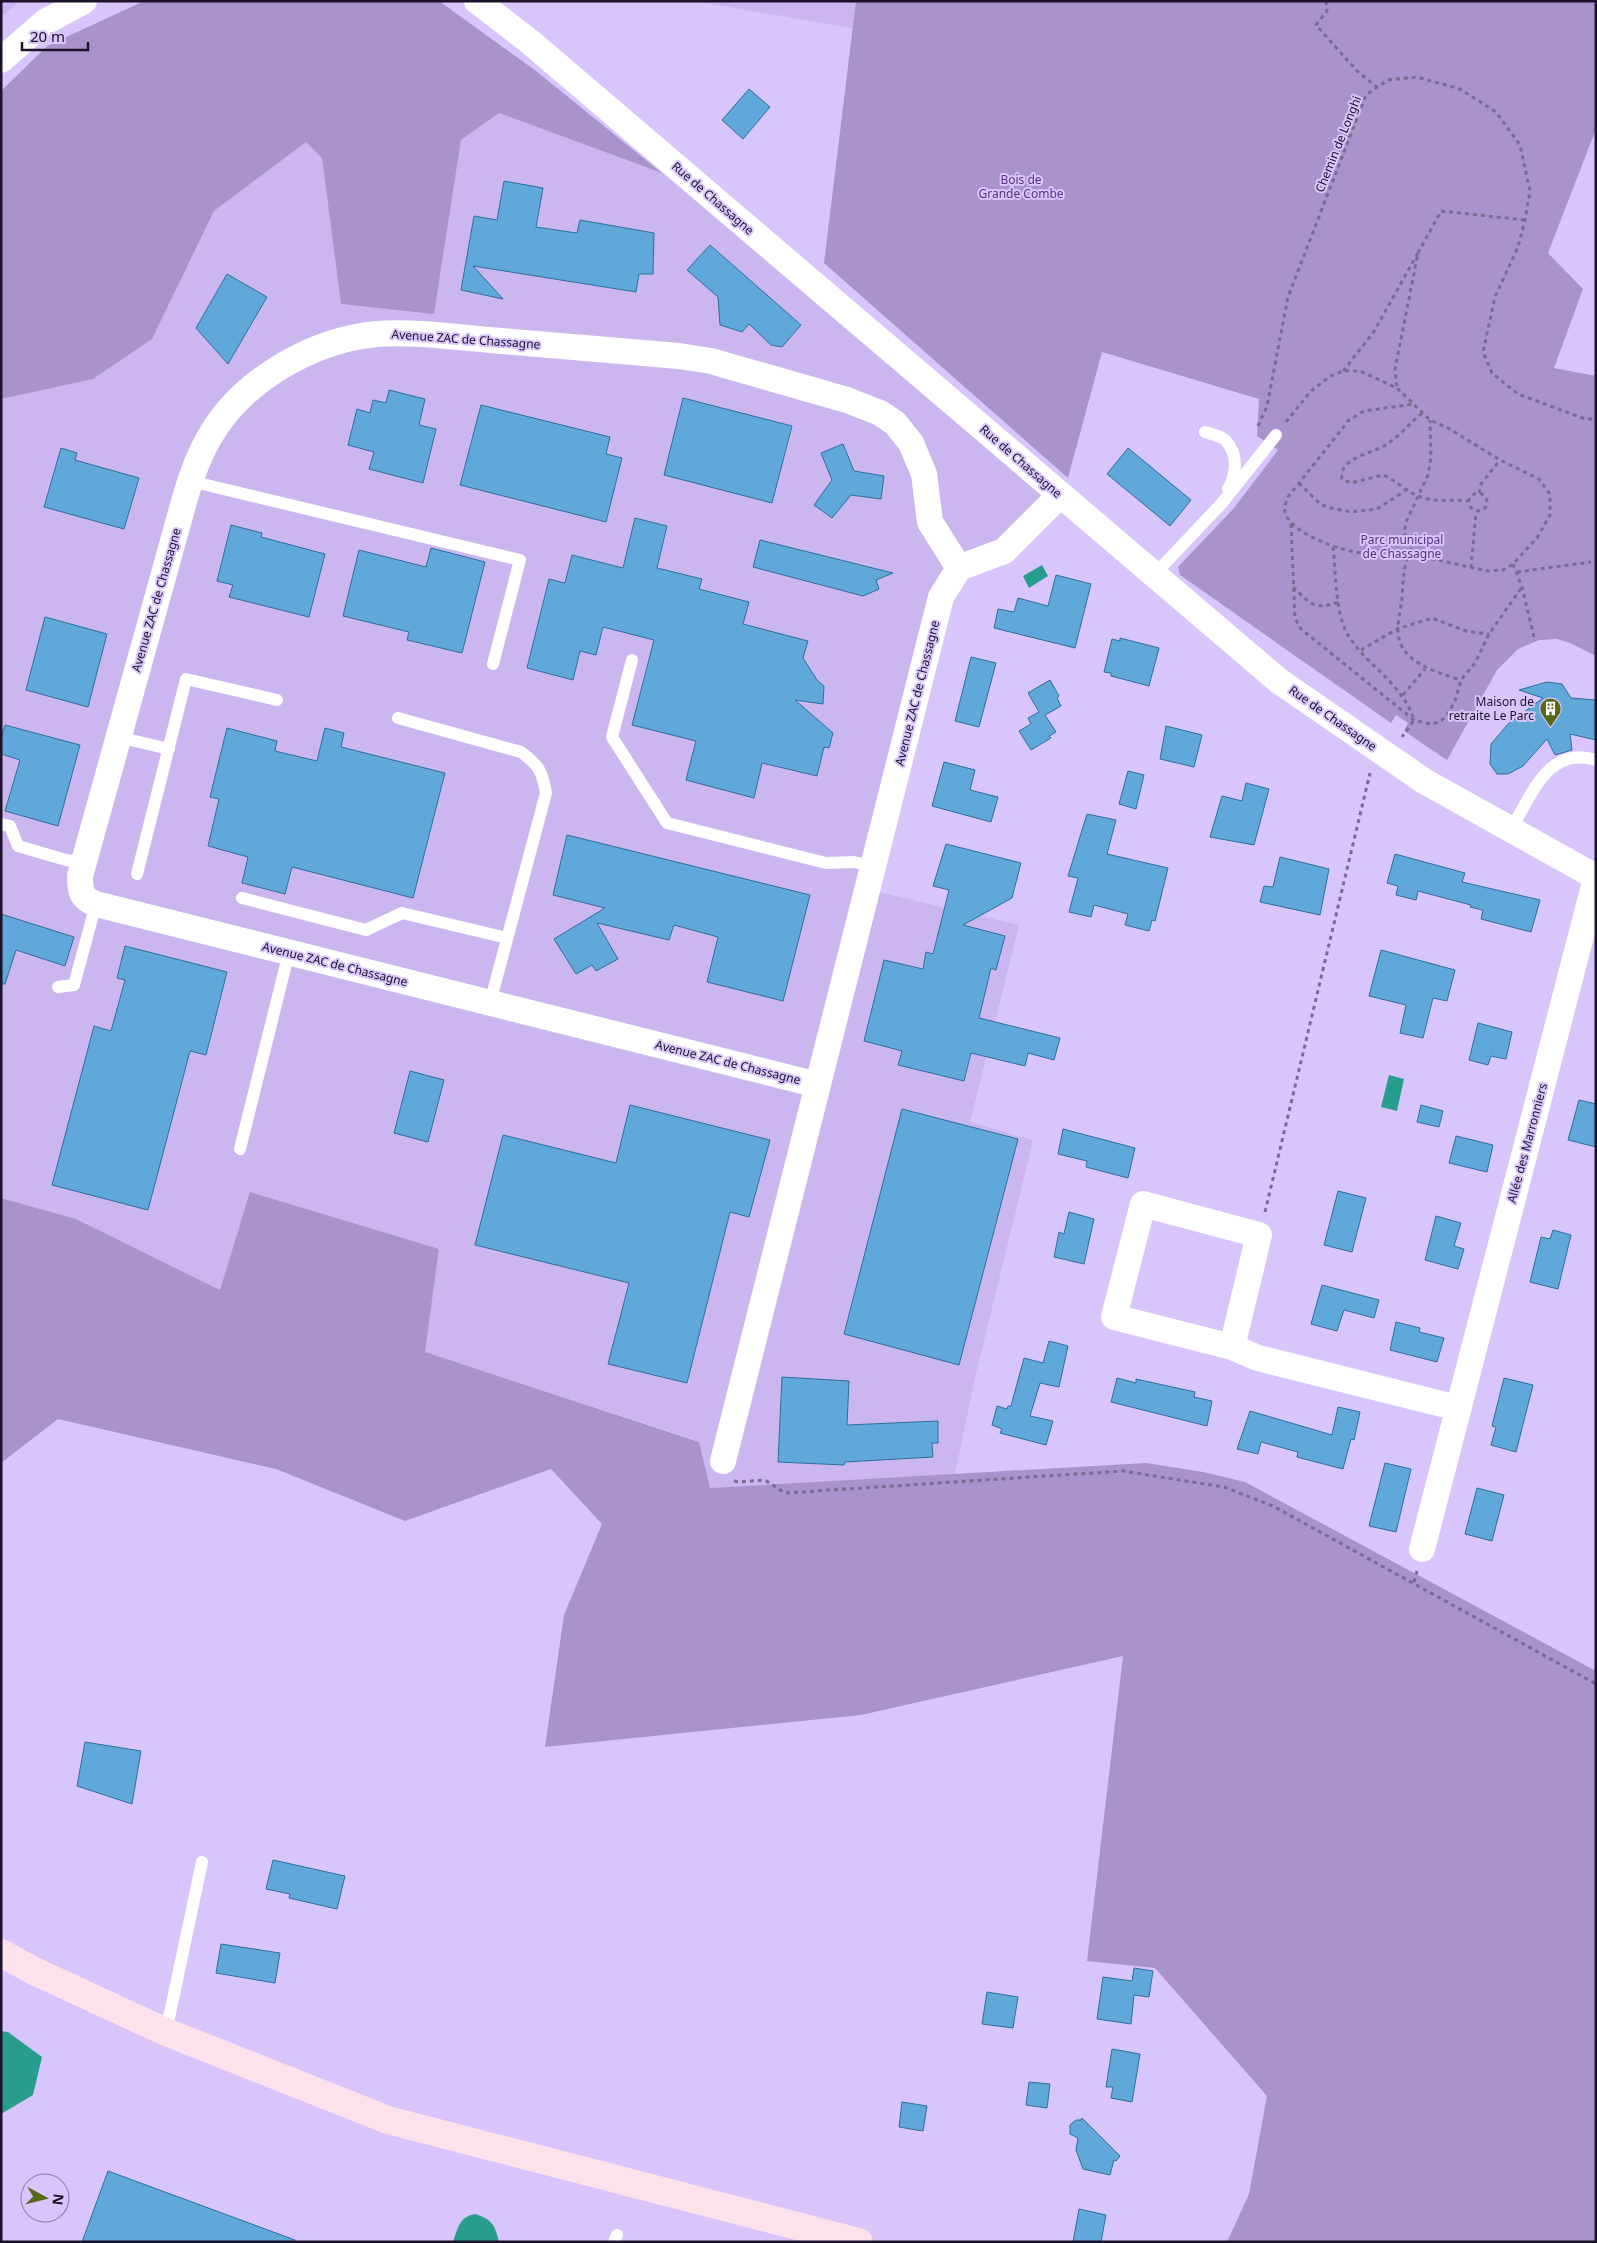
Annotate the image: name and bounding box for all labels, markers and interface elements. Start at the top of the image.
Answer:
scale bar [22,20,89,52]
text: 20 m [30,26,65,46]
street label: Chemin de Longhi [1311,93,1365,195]
street label: Rue de Chassagne [668,158,758,239]
park label: Bois de Grande Combe [978,171,1064,202]
street label: Avenue ZAC de Chassagne [391,325,541,353]
street label: Rue de Chassagne [976,421,1066,502]
street label: Avenue ZAC de Chassagne [127,526,185,674]
park label: Parc municipal de Chassagne [1361,531,1443,562]
street label: Avenue ZAC de Chassagne [891,618,943,767]
street label: Rue de Chassagne [1286,681,1380,755]
place label: Maison de retraite Le Parc [1449,693,1534,724]
building icon: Maison de retraite Le Parc [1538,696,1562,727]
street label: Avenue ZAC de Chassagne [261,938,410,990]
street label: Avenue ZAC de Chassagne [654,1036,803,1088]
street label: Allée des Marronniers [1503,1081,1551,1205]
north arrow [20,2173,70,2223]
text: N [48,2193,69,2206]

